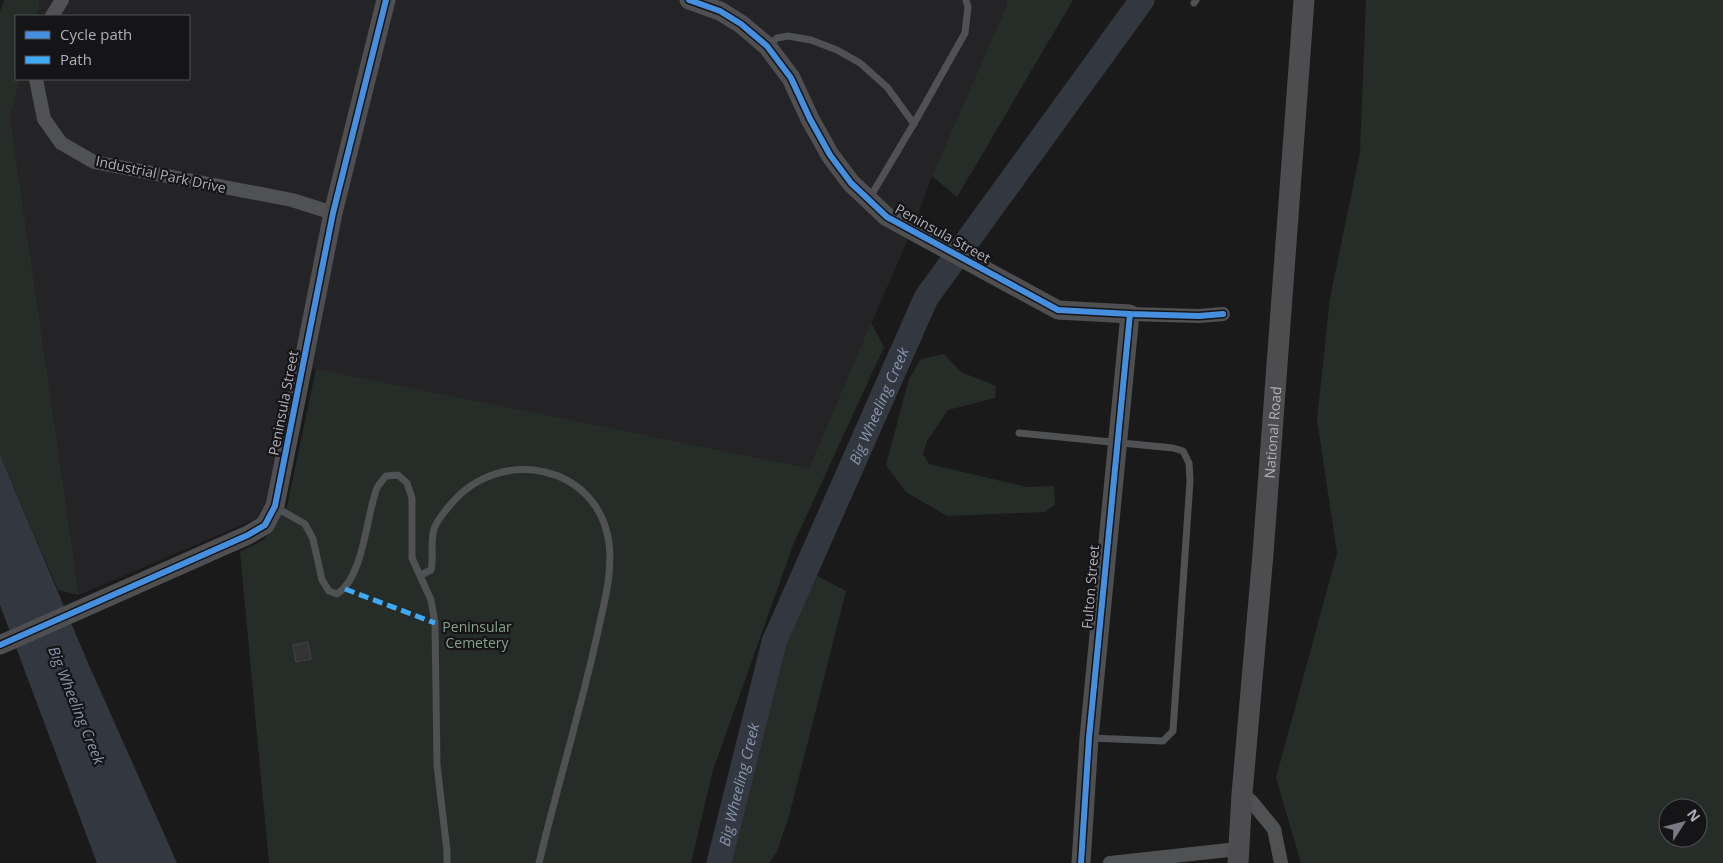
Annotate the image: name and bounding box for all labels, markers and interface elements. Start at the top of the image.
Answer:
legend [15,15,190,80]
text: Cycle path [60,24,132,44]
text: Path [60,49,92,69]
street label: Industrial Park Drive [94,151,228,197]
street label: Peninsula Street [892,199,994,267]
water label: Big Wheeling Creek [844,344,913,467]
street label: Peninsula Street [264,349,302,457]
street label: National Road [1259,386,1285,479]
street label: Fulton Street [1077,544,1103,630]
park label: Peninsular Cemetery [442,617,512,652]
water label: Big Wheeling Creek [44,643,110,768]
water label: Big Wheeling Creek [714,720,764,848]
north arrow [1658,798,1708,848]
text: N [1683,805,1705,825]

